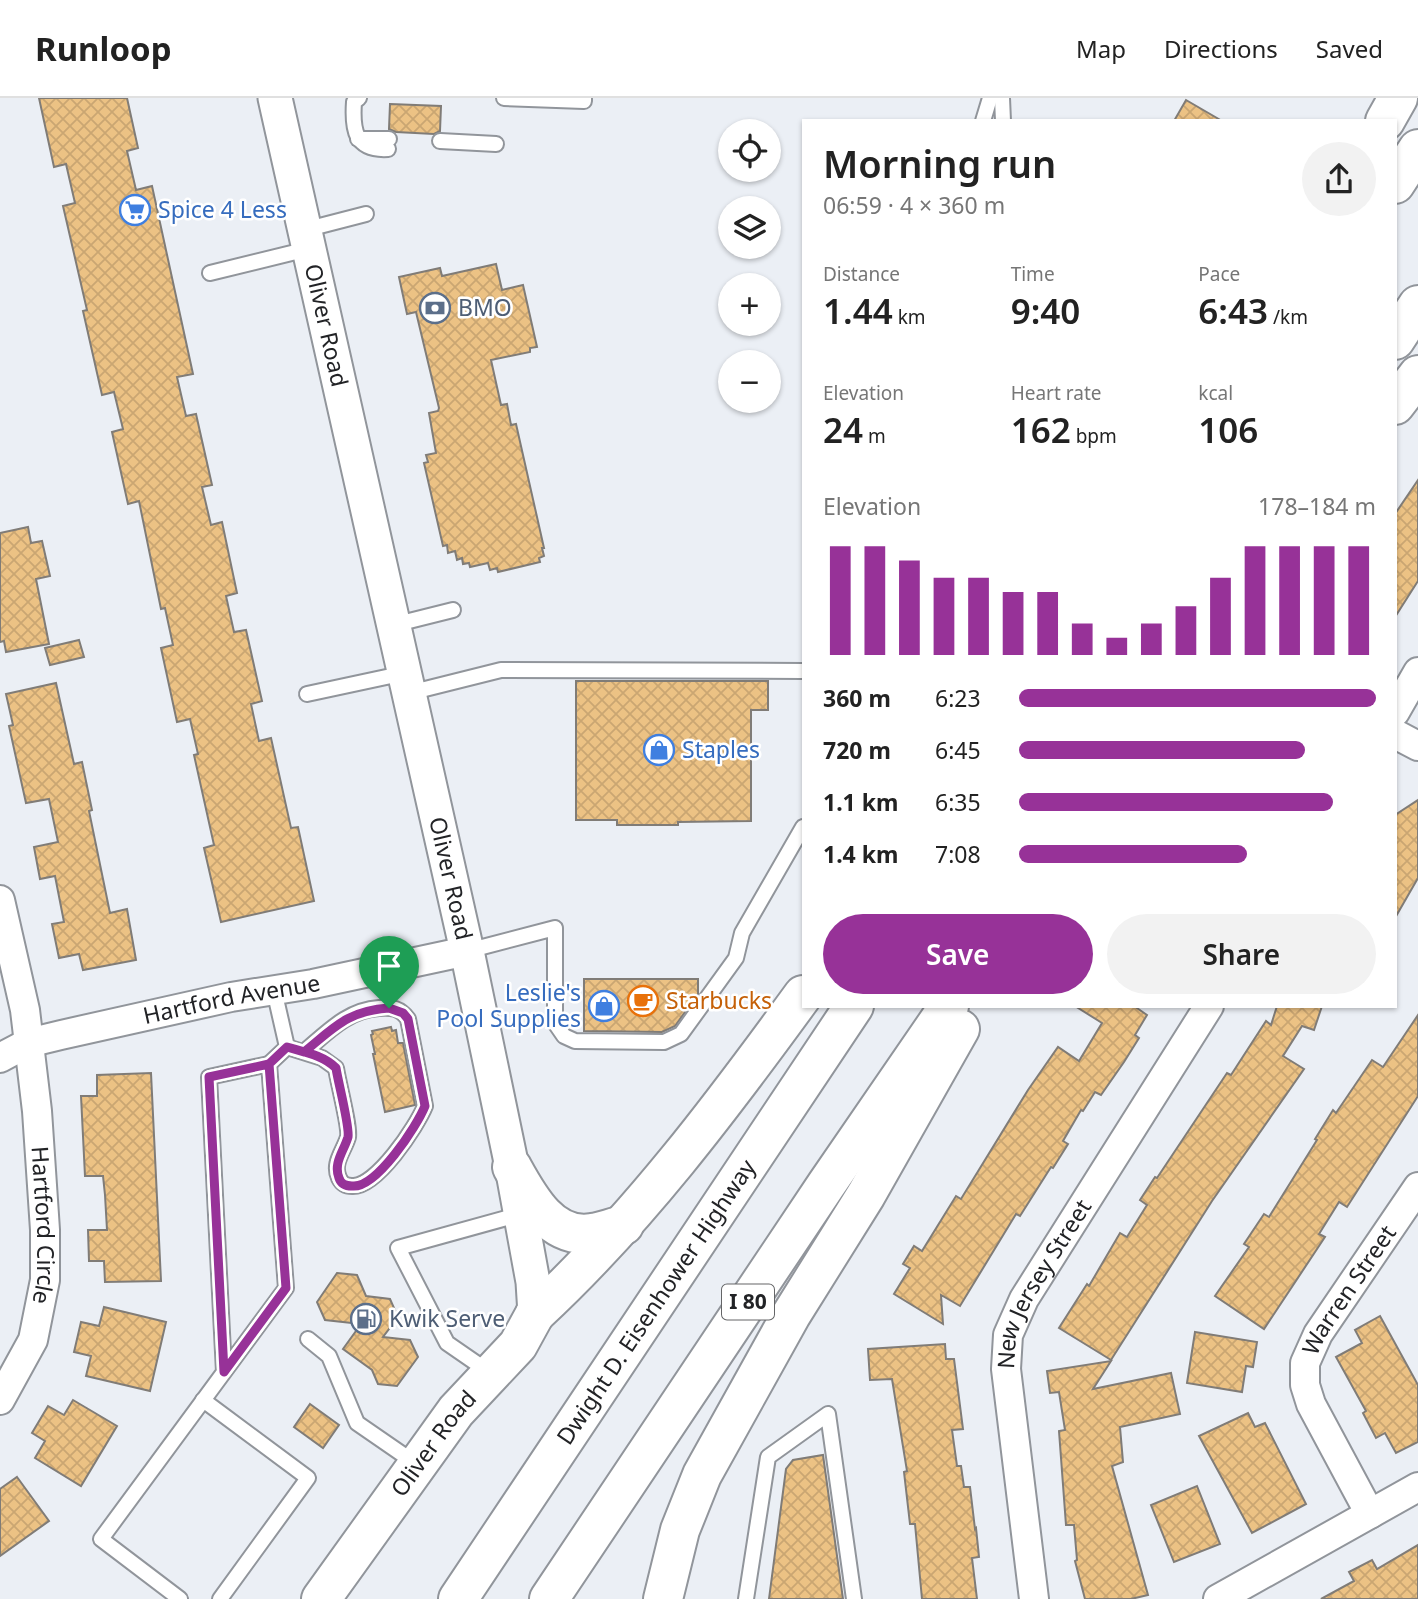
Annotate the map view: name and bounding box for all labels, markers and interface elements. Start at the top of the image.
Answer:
text: Runloop [35,26,172,71]
text: Map [1076,32,1126,65]
text: Directions [1164,32,1278,65]
text: Saved [1316,32,1383,65]
map controls [718,119,781,413]
button: locate [718,119,781,182]
text: Morning run [823,137,1056,189]
button: share [1302,142,1376,216]
text: 06:59 · 4 × 360 m [823,189,1005,221]
supermarket icon: Spice 4 Less [118,193,152,227]
place label: Spice 4 Less [158,193,287,225]
button: layers [718,196,781,259]
street label: Oliver Road [298,260,357,390]
text: Distance [823,261,900,287]
text: Time [1011,261,1055,287]
text: Pace [1198,261,1240,287]
button: + [718,273,781,336]
text: 1.44 [823,287,893,334]
text: 9:40 [1011,287,1080,334]
text: 6:43 [1198,287,1268,334]
bank icon: BMO [418,291,452,325]
place label: BMO [458,291,512,323]
text: km [893,304,926,330]
text: /km [1268,304,1308,330]
button: − [718,350,781,413]
text: Elevation [823,380,904,406]
text: Heart rate [1011,380,1101,406]
text: kcal [1198,380,1233,406]
text: 24 [823,406,863,453]
text: 162 [1011,406,1071,453]
text: 106 [1198,406,1258,453]
text: m [863,423,886,449]
text: bpm [1071,423,1117,449]
text: Elevation [823,490,921,522]
text: 178–184 m [1258,490,1376,522]
text: 360 m [823,682,891,714]
text: 6:23 [935,682,981,714]
shop icon: Staples [642,733,676,767]
place label: Staples [682,733,760,765]
text: 720 m [823,734,891,766]
text: 6:45 [935,734,981,766]
text: 1.1 km [823,786,898,818]
text: 6:35 [935,786,981,818]
street label: Oliver Road [422,814,481,943]
text: 1.4 km [823,838,898,870]
text: 7:08 [935,838,981,870]
button: Save [823,914,1093,994]
button: Share [1107,914,1376,994]
pin [359,936,419,1008]
icon: arrive [370,947,408,985]
street label: Hartford Avenue [140,966,323,1031]
place label: Leslie's Pool Supplies [436,976,581,1034]
cafe icon: Starbucks [626,984,660,1018]
place label: Starbucks [666,984,772,1016]
shop icon: Leslie's Pool Supplies [587,989,621,1023]
street label: Hartford Circle [24,1145,62,1307]
street label: Dwight D. Eisenhower Highway [549,1152,762,1450]
street label: New Jersey Street [989,1193,1098,1370]
street label: Warren Street [1294,1218,1403,1360]
road number: I 80 [722,1284,774,1320]
fuel station icon: Kwik Serve [349,1302,383,1336]
place label: Kwik Serve [389,1302,505,1334]
street label: Oliver Road [383,1382,483,1503]

